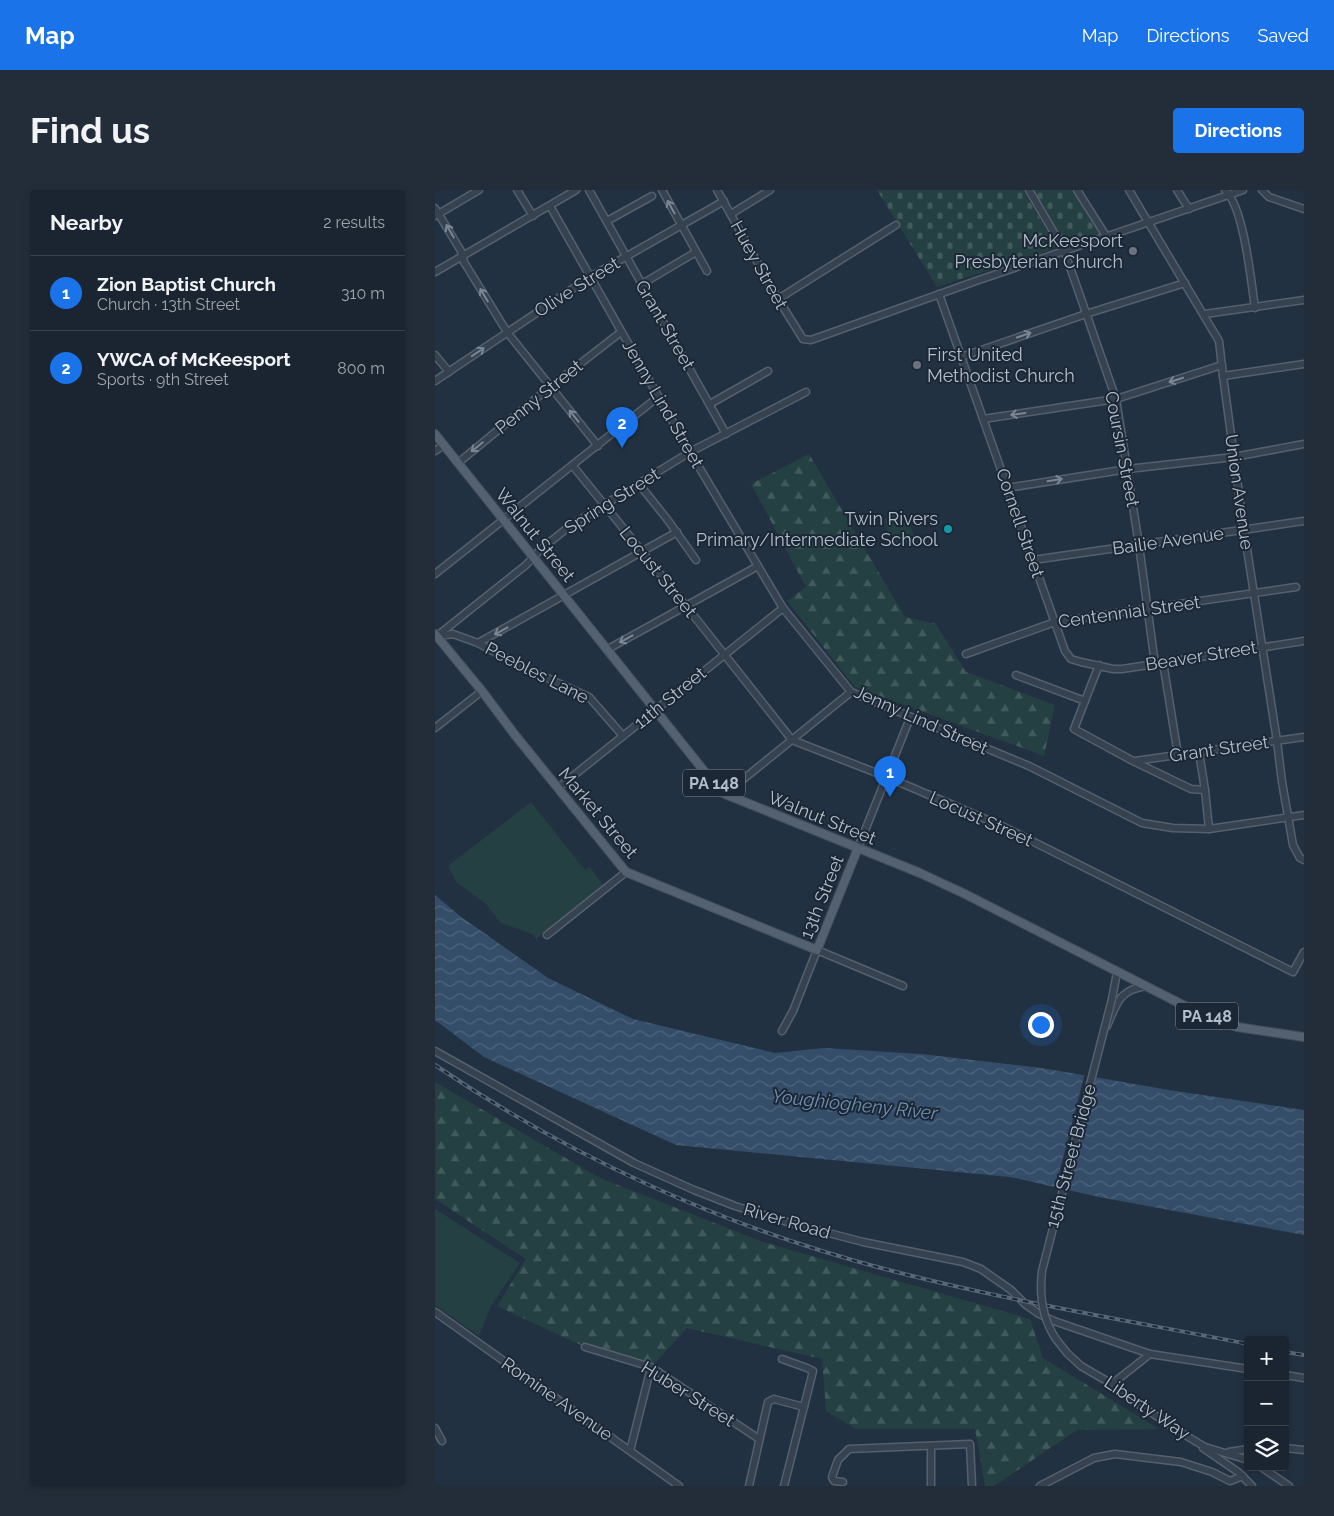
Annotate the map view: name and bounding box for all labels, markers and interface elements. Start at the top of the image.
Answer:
text: Map [25,21,75,50]
text: Map [1082,25,1118,46]
text: Directions [1146,25,1230,46]
text: Saved [1258,25,1309,46]
button: Directions [1173,108,1304,153]
text: Find us [30,110,150,151]
one-way arrow [666,201,676,215]
text: Nearby [50,210,123,235]
text: 2 results [323,213,385,232]
street label: Huey Street [726,217,792,313]
one-way arrow [444,225,454,239]
place label: McKeesport Presbyterian Church [954,230,1123,272]
marker: McKeesport Presbyterian Church [1127,245,1139,257]
street label: Olive Street [530,252,623,321]
text: Zion Baptist Church [97,273,276,295]
street label: Grant Street [631,276,700,373]
text: 1 [62,284,70,303]
text: 310 m [341,284,385,303]
one-way arrow [478,288,488,302]
text: Church · 13th Street [97,295,240,314]
one-way arrow [1015,330,1031,340]
street label: Jenny Lind Street [618,336,709,471]
place label: First United Methodist Church [927,344,1075,386]
one-way arrow [471,347,485,357]
text: YWCA of McKeesport [97,348,291,370]
street label: Penny Street [491,355,587,438]
text: 2 [61,359,71,378]
text: 800 m [337,359,385,378]
marker: First United Methodist Church [911,359,923,371]
text: Sports · 9th Street [97,370,229,389]
one-way arrow [1169,376,1184,385]
street label: Coursin Street [1101,389,1144,509]
pin: 2 [606,407,638,448]
one-way arrow [1010,409,1026,419]
one-way arrow [568,410,579,423]
street label: Union Avenue [1221,433,1258,551]
one-way arrow [471,442,484,453]
street label: Spring Street [560,463,663,538]
street label: Cornell Street [992,465,1049,580]
one-way arrow [1047,475,1063,485]
street label: Walnut Street [491,484,580,586]
place label: Twin Rivers Primary/Intermediate School [696,508,938,550]
street label: Locust Street [615,522,701,621]
street label: Bailie Avenue [1111,522,1225,559]
marker: Twin Rivers Primary/Intermediate School [942,523,954,535]
street label: Centennial Street [1057,591,1201,632]
one-way arrow [494,626,509,636]
one-way arrow [619,635,634,644]
street label: Beaver Street [1144,636,1258,675]
street label: Peebles Lane [482,637,593,708]
street label: 11th Street [629,662,710,733]
street label: Jenny Lind Street [851,681,991,758]
street label: Grant Street [1168,731,1270,766]
pin: 1 [874,756,906,797]
street label: Market Street [554,763,642,862]
road number: PA 148 [683,770,745,796]
street label: Walnut Street [765,786,879,849]
street label: Locust Street [926,786,1036,851]
street label: 13th Street [795,852,848,942]
road number: PA 148 [1176,1002,1238,1029]
your location [1028,1012,1054,1038]
street label: 15th Street Bridge [1041,1081,1100,1230]
water label: Youghiogheny River [771,1084,940,1124]
street label: River Road [741,1198,833,1243]
map controls [1244,1336,1289,1471]
button: + [1244,1336,1289,1381]
street label: Romine Avenue [498,1352,617,1445]
street label: Huber Street [638,1357,739,1431]
street label: Liberty Way [1100,1371,1194,1444]
button: − [1244,1381,1289,1426]
button: layers [1244,1426,1289,1471]

